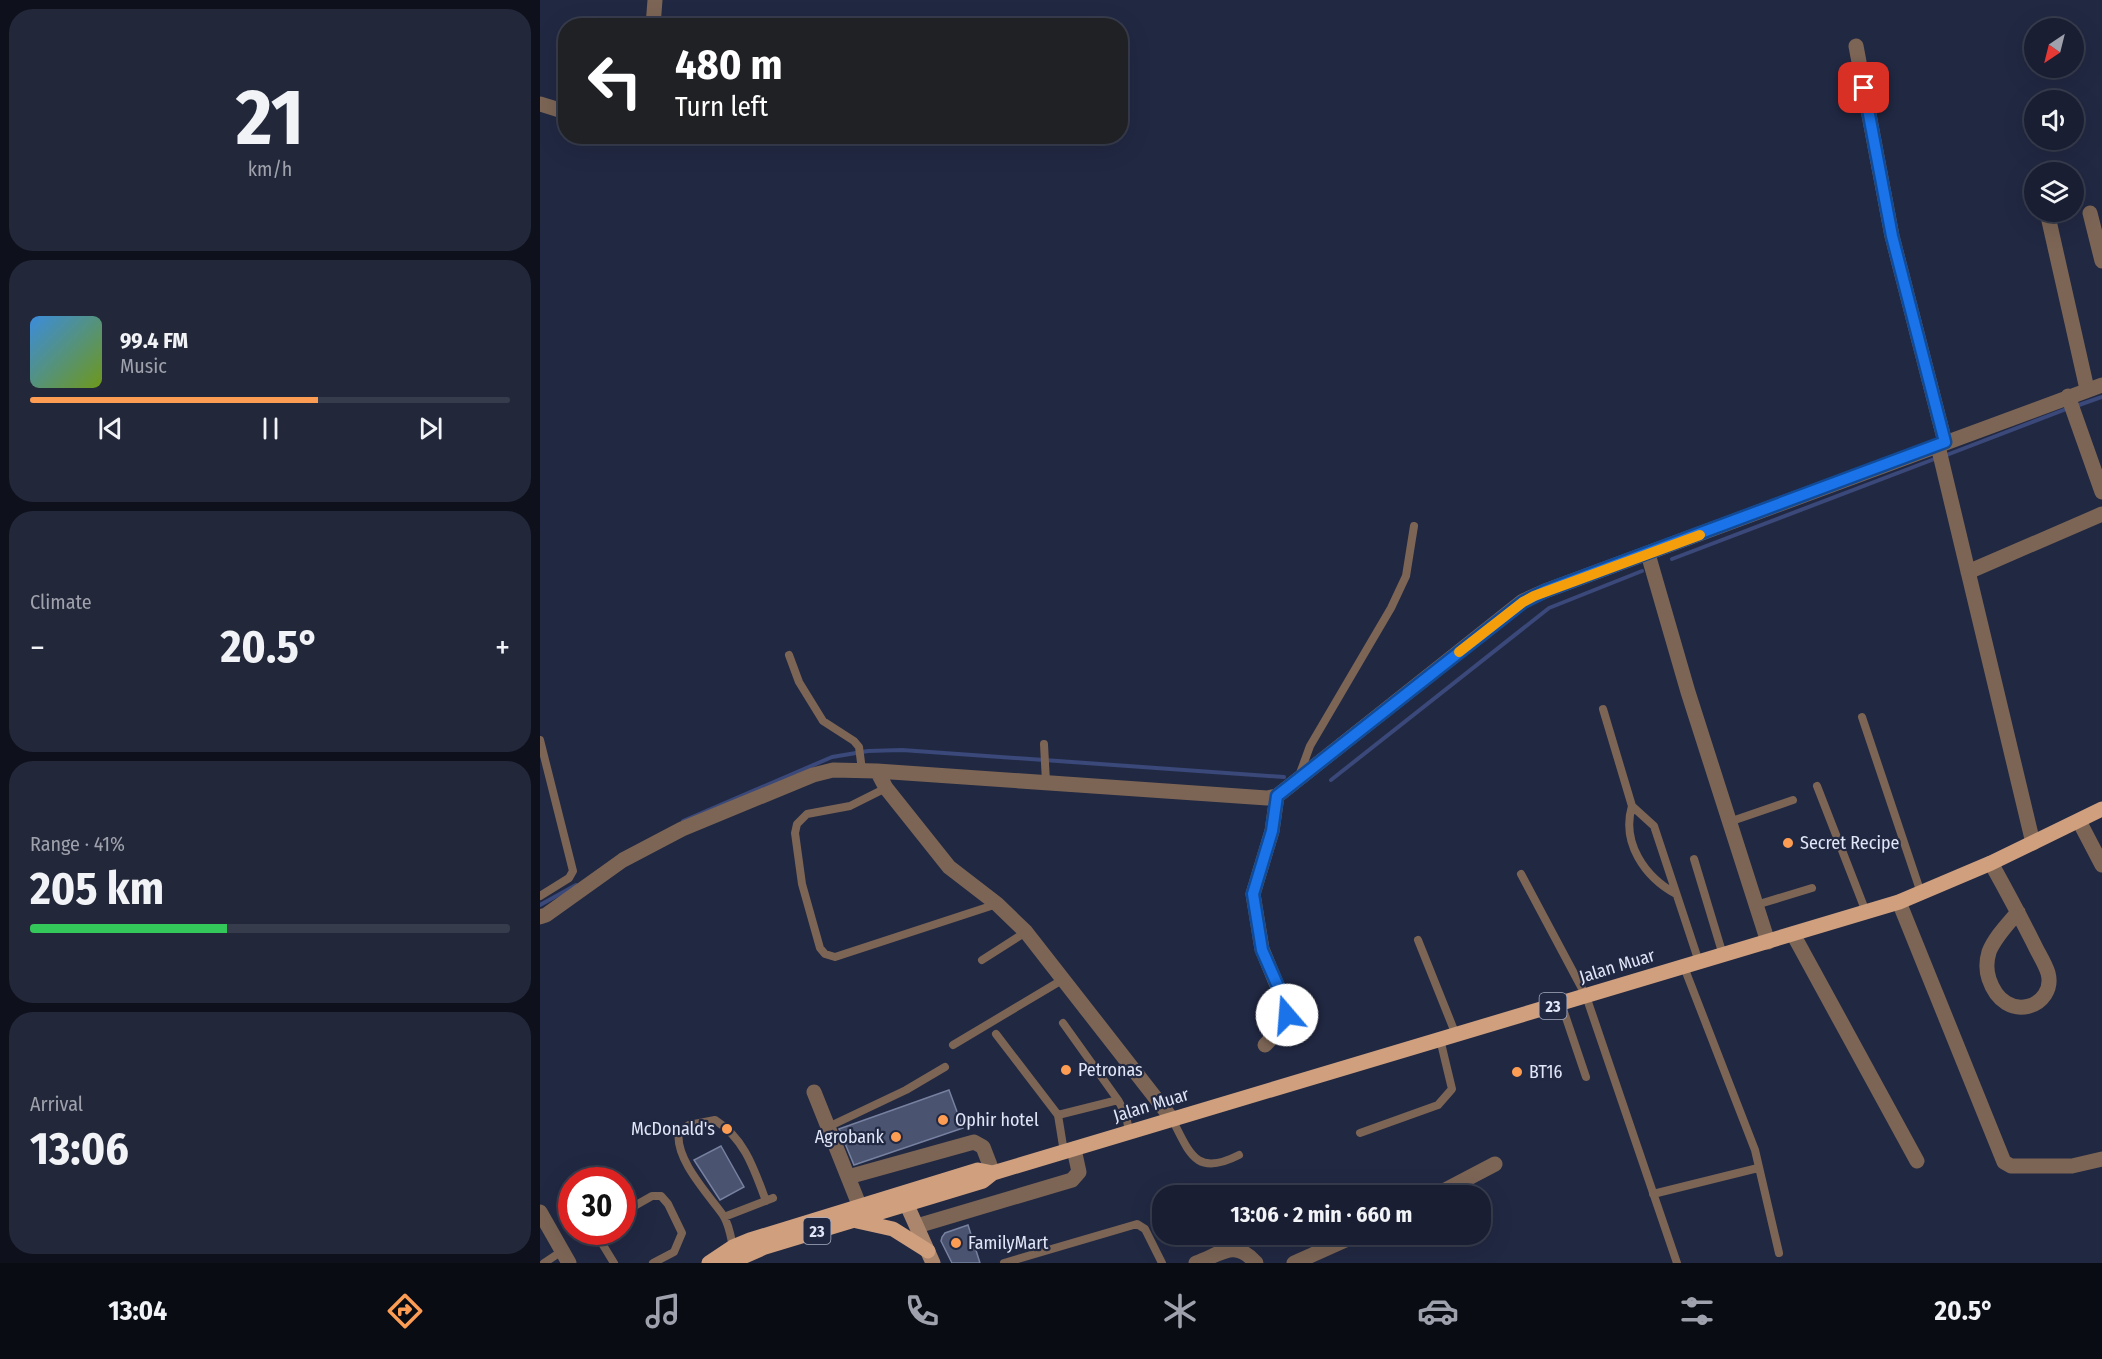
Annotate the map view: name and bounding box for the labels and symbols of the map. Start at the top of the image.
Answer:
north arrow [2024,18,2084,78]
pin [1838,62,1889,113]
place label: Secret Recipe [1800,832,1900,854]
marker: Secret Recipe [1781,836,1795,850]
street label: Jalan Muar [1576,944,1658,988]
position arrow [1255,983,1319,1047]
road number: 23 [1540,993,1566,1019]
place label: Petronas [1078,1059,1143,1081]
place label: BT16 [1529,1061,1563,1083]
marker: Petronas [1059,1063,1073,1077]
marker: BT16 [1510,1065,1524,1079]
street label: Jalan Muar [1110,1083,1192,1127]
place label: Ophir hotel [955,1109,1039,1131]
marker: Ophir hotel [936,1113,950,1127]
place label: McDonald's [631,1118,715,1140]
marker: McDonald's [720,1122,734,1136]
place label: Agrobank [815,1126,885,1148]
marker: Agrobank [889,1130,903,1144]
speed limit sign: 30 [558,1167,636,1245]
road number: 23 [804,1218,830,1244]
place label: FamilyMart [968,1232,1049,1254]
marker: FamilyMart [949,1236,963,1250]

